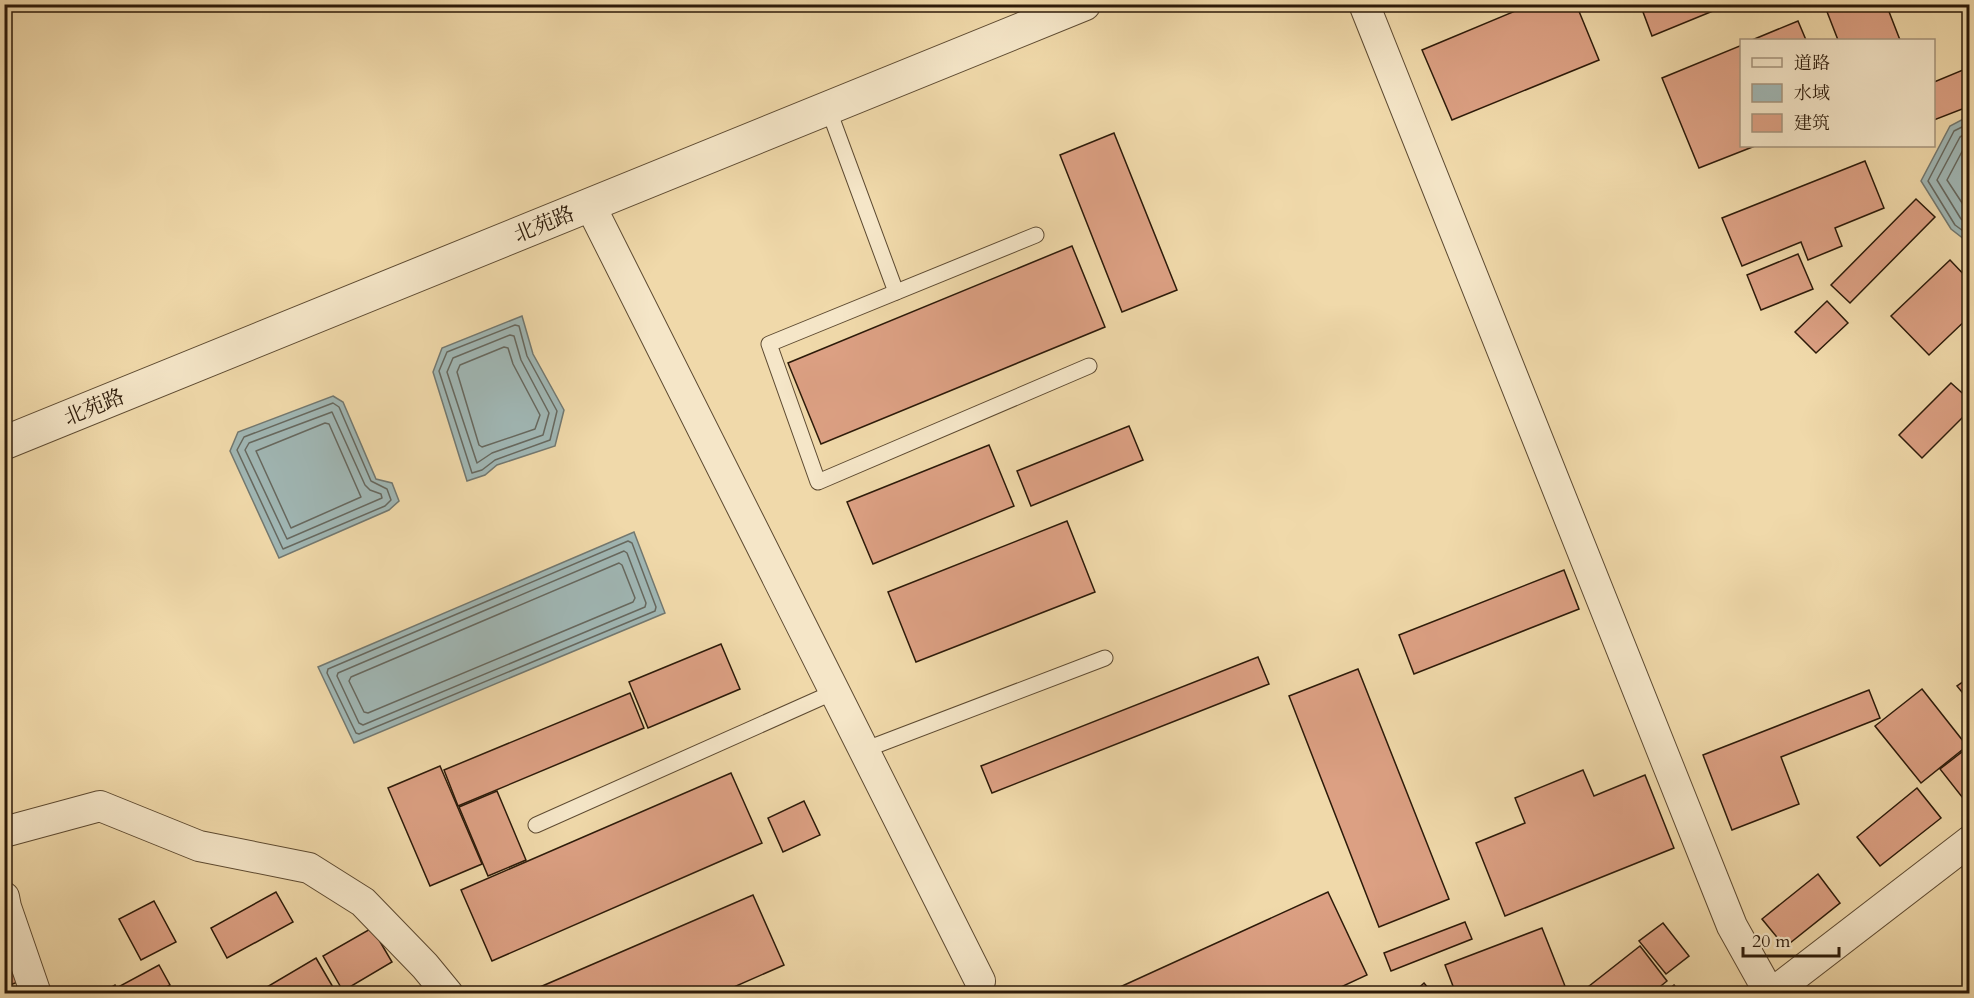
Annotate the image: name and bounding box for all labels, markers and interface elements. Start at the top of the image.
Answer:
legend [1740,39,1935,147]
text: 道路 [1794,51,1830,76]
text: 水域 [1794,81,1830,106]
text: 建筑 [1794,111,1830,136]
street label: 北苑路 [510,199,579,250]
street label: 北苑路 [60,382,129,433]
scale bar [1743,920,1839,958]
text: 20 m [1752,929,1791,954]

